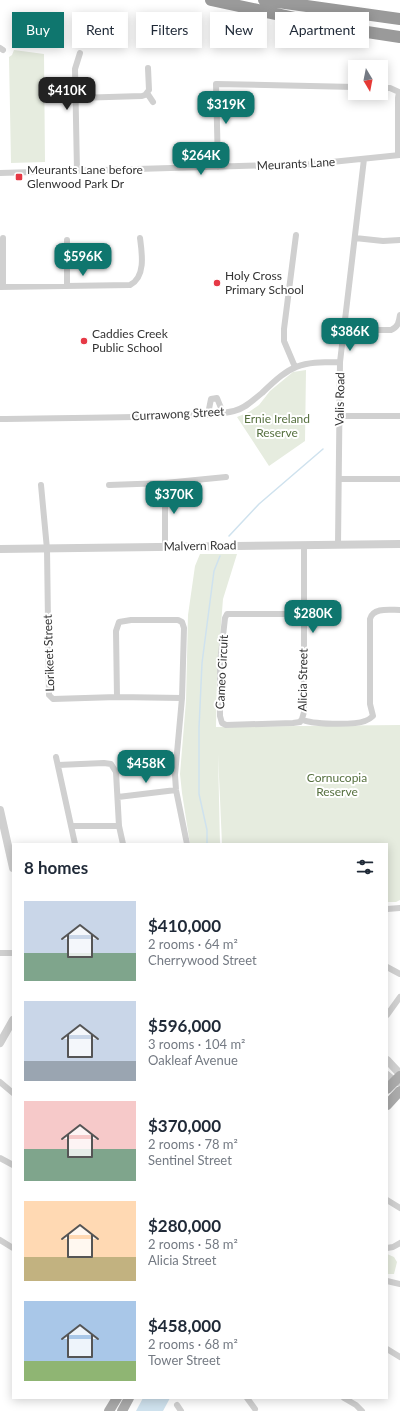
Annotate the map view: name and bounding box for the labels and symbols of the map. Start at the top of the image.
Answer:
north arrow [348,60,388,100]
pin: $410K [39,77,95,111]
pin: $319K [198,91,254,125]
pin: $264K [173,142,229,176]
street label: Meurants Lane [256,154,336,173]
place label: Meurants Lane before Glenwood Park Dr [27,162,143,191]
marker: Meurants Lane before Glenwood Park Dr [14,172,24,182]
pin: $596K [55,243,111,277]
place label: Holy Cross Primary School [225,268,304,297]
marker: Holy Cross Primary School [212,278,222,288]
pin: $386K [322,318,378,352]
place label: Caddies Creek Public School [92,326,169,355]
marker: Caddies Creek Public School [79,336,89,346]
street label: Valis Road [332,372,347,426]
street label: Currawong Street [131,404,225,423]
park label: Ernie Ireland Reserve [244,411,310,440]
pin: $370K [146,481,202,515]
street label: Malvern Road [163,537,237,554]
pin: $280K [285,600,341,634]
street label: Lorikeet Street [40,614,57,692]
street label: Cameo Circuit [212,634,231,710]
street label: Alicia Street [294,648,311,712]
pin: $458K [118,750,174,784]
park label: Cornucopia Reserve [307,770,367,799]

